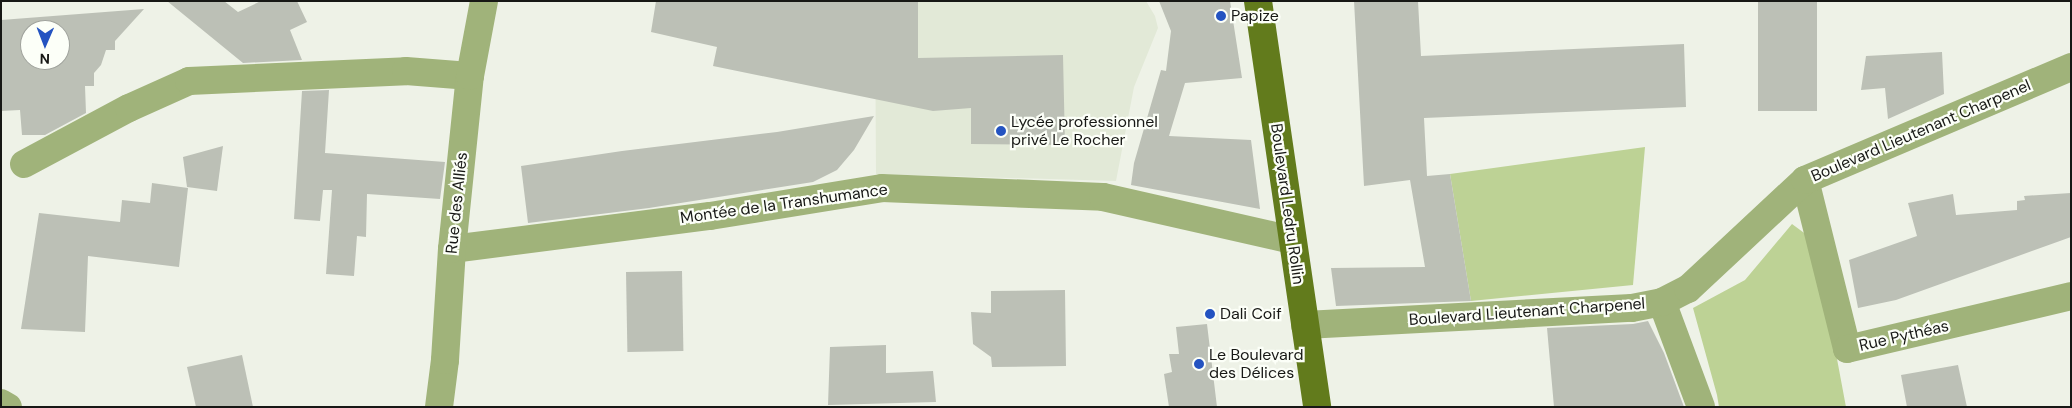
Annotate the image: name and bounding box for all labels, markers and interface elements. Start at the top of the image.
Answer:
place label: Papize [1231,6,1279,26]
marker: Papize [1215,10,1227,22]
north arrow [20,20,70,70]
text: N [39,50,50,68]
street label: Boulevard Lieutenant Charpenel [1808,76,2034,186]
place label: Lycée professionnel privé Le Rocher [1011,112,1158,150]
street label: Boulevard Ledru Rollin [1266,122,1308,286]
marker: Lycée professionnel privé Le Rocher [995,125,1007,137]
street label: Rue des Alliés [442,151,472,255]
street label: Montée de la Transhumance [679,180,889,228]
street label: Boulevard Lieutenant Charpenel [1408,294,1646,330]
place label: Dali Coif [1220,304,1282,324]
marker: Dali Coif [1204,308,1216,320]
street label: Rue Pythéas [1857,316,1951,356]
place label: Le Boulevard des Délices [1209,345,1303,383]
marker: Le Boulevard des Délices [1193,358,1205,370]

